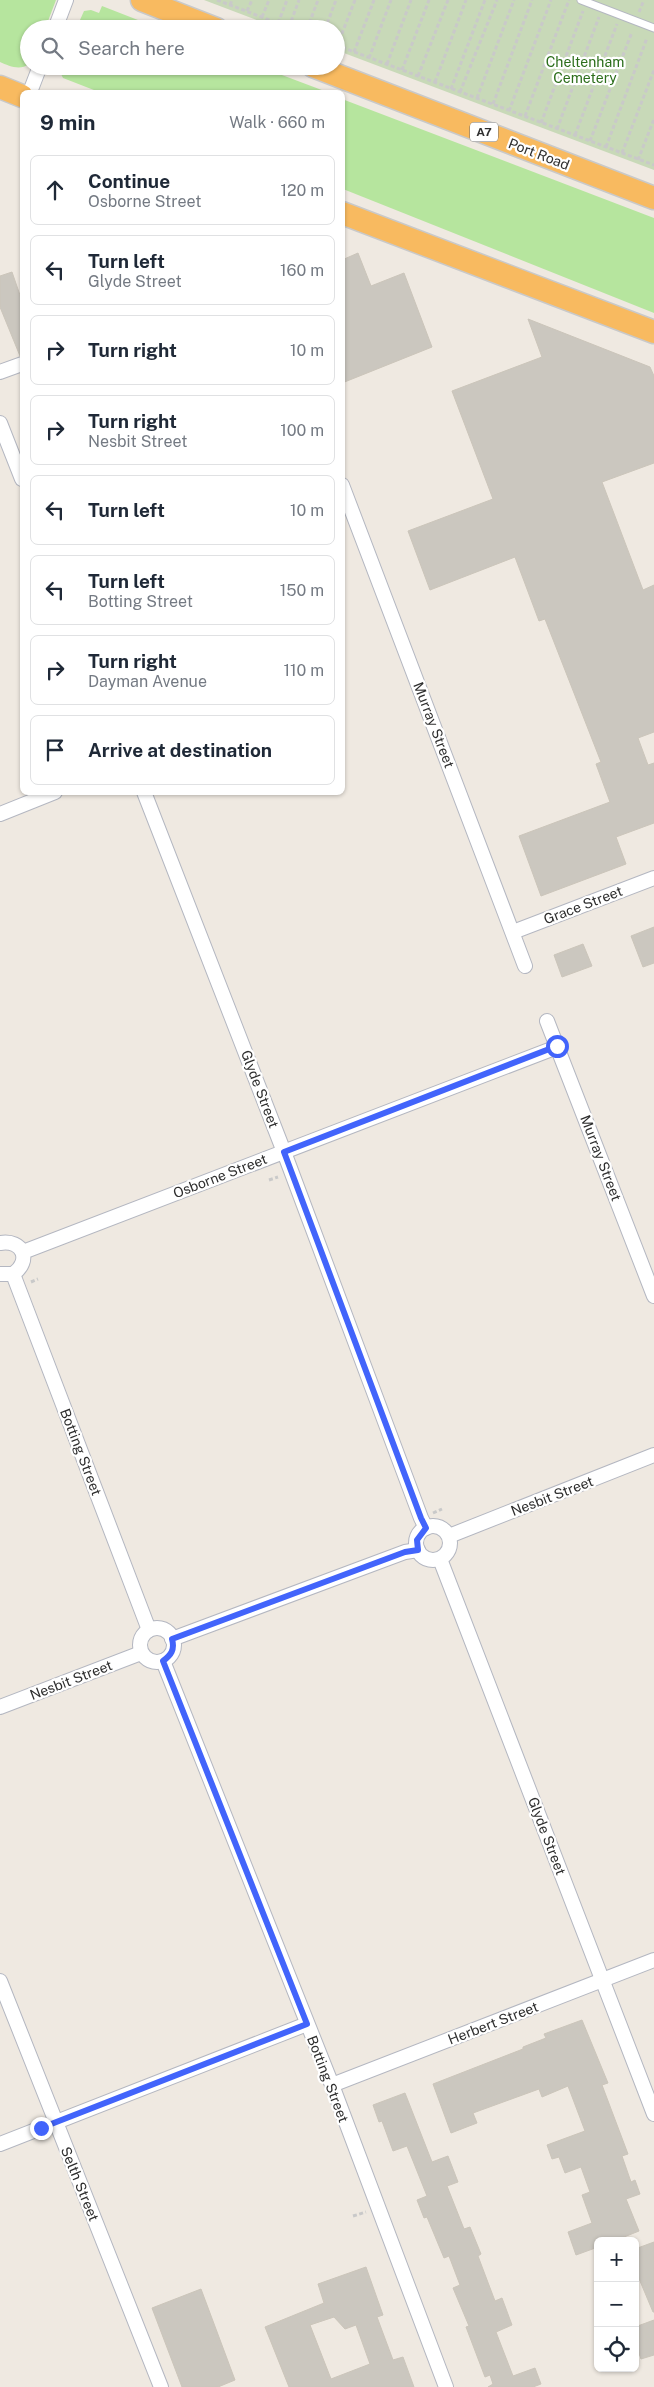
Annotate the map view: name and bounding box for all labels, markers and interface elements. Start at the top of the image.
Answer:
search box [20,20,345,75]
icon: search [38,34,66,62]
text: Search here [78,37,185,59]
park label: Cheltenham Cemetery [546,54,624,86]
text: 9 min [40,110,96,135]
text: Walk · 660 m [229,113,325,132]
road number: A7 [470,122,498,142]
street label: Port Road [506,135,572,173]
text: Continue [88,170,170,192]
icon: ahead [41,176,69,204]
text: 120 m [280,181,324,200]
text: Osborne Street [88,192,201,211]
text: Turn left [88,250,165,272]
icon: left [41,256,69,284]
text: 160 m [280,261,324,280]
text: Glyde Street [88,272,182,291]
icon: right [41,336,69,364]
text: Turn right [88,339,177,361]
text: 10 m [290,341,324,360]
text: Turn right [88,410,177,432]
icon: right [41,416,69,444]
text: 100 m [280,421,324,440]
text: Nesbit Street [88,432,187,451]
icon: left [41,496,69,524]
text: Turn left [88,499,165,521]
text: 10 m [290,501,324,520]
text: Turn left [88,570,165,592]
icon: left [41,576,69,604]
text: 150 m [280,581,324,600]
text: Botting Street [88,592,193,611]
text: Turn right [88,650,177,672]
icon: right [41,656,69,684]
text: 110 m [283,661,324,680]
text: Dayman Avenue [88,672,207,691]
street label: Murray Street [410,680,458,770]
icon: arrive [41,736,69,764]
text: Arrive at destination [88,739,272,761]
street label: Grace Street [541,883,625,927]
route start [546,1035,569,1058]
street label: Glyde Street [238,1048,282,1130]
street label: Murray Street [577,1113,625,1203]
street label: Osborne Street [171,1151,269,1201]
street label: Botting Street [57,1406,105,1498]
street label: Nesbit Street [509,1473,595,1519]
street label: Nesbit Street [28,1657,114,1703]
street label: Glyde Street [525,1795,569,1877]
street label: Herbert Street [446,1998,540,2048]
street label: Botting Street [304,2033,352,2125]
route end [30,2117,53,2140]
street label: Selth Street [58,2144,102,2224]
map controls [594,2237,639,2372]
button: + [594,2237,639,2282]
button: − [594,2282,639,2327]
button: locate [594,2327,639,2372]

